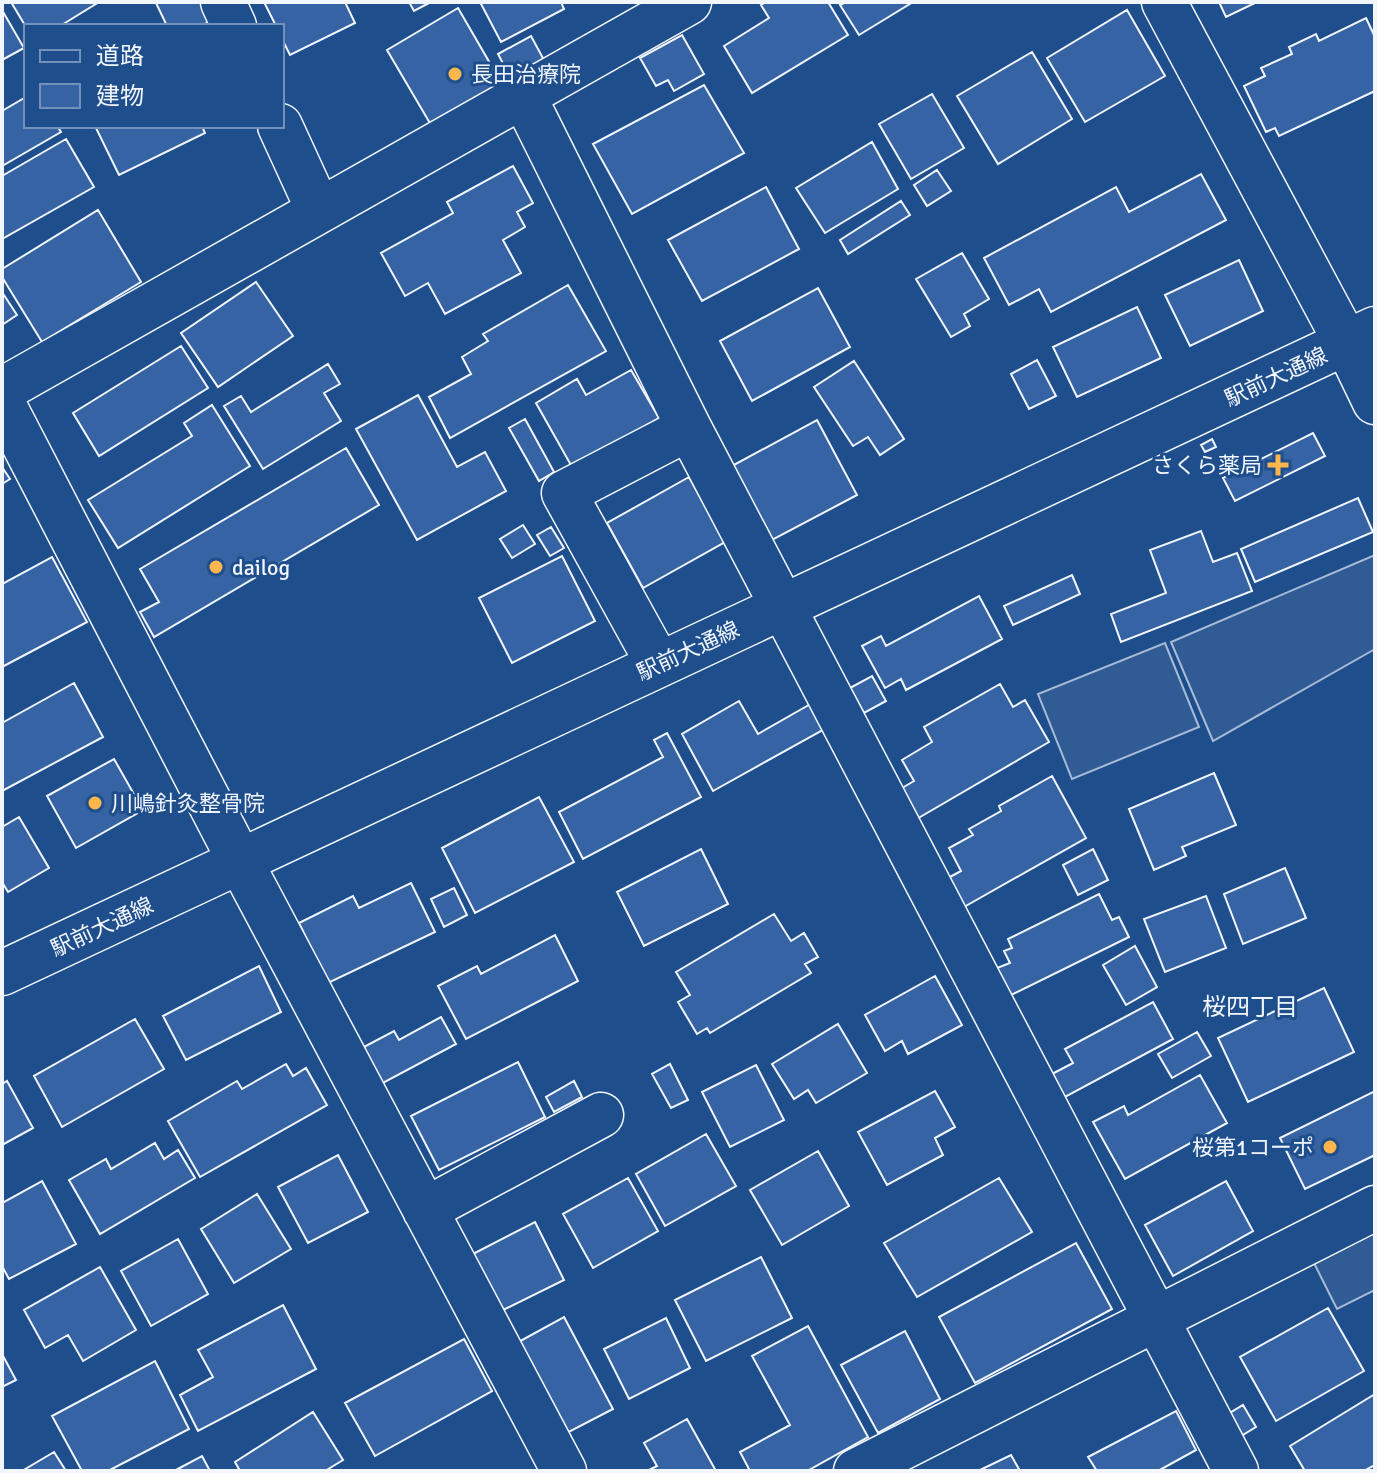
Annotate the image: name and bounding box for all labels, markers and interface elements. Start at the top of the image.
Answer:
legend [24,24,284,128]
text: 道路 [96,41,144,71]
place label: 長田治療院 [471,61,581,88]
marker: 長田治療院 [446,65,464,83]
text: 建物 [96,81,144,111]
street label: 駅前大通線 [1220,342,1332,412]
place label: さくら薬局 [1152,452,1262,479]
marker: さくら薬局 [1269,456,1287,474]
place label: dailog [232,554,290,581]
marker: dailog [207,558,225,576]
street label: 駅前大通線 [632,616,744,686]
place label: 川嶋針灸整骨院 [111,790,265,817]
marker: 川嶋針灸整骨院 [86,794,104,812]
street label: 駅前大通線 [46,892,158,962]
district label: 桜四丁目 [1202,992,1298,1022]
place label: 桜第1コーポ [1192,1134,1314,1161]
marker: 桜第1コーポ [1321,1138,1339,1156]

